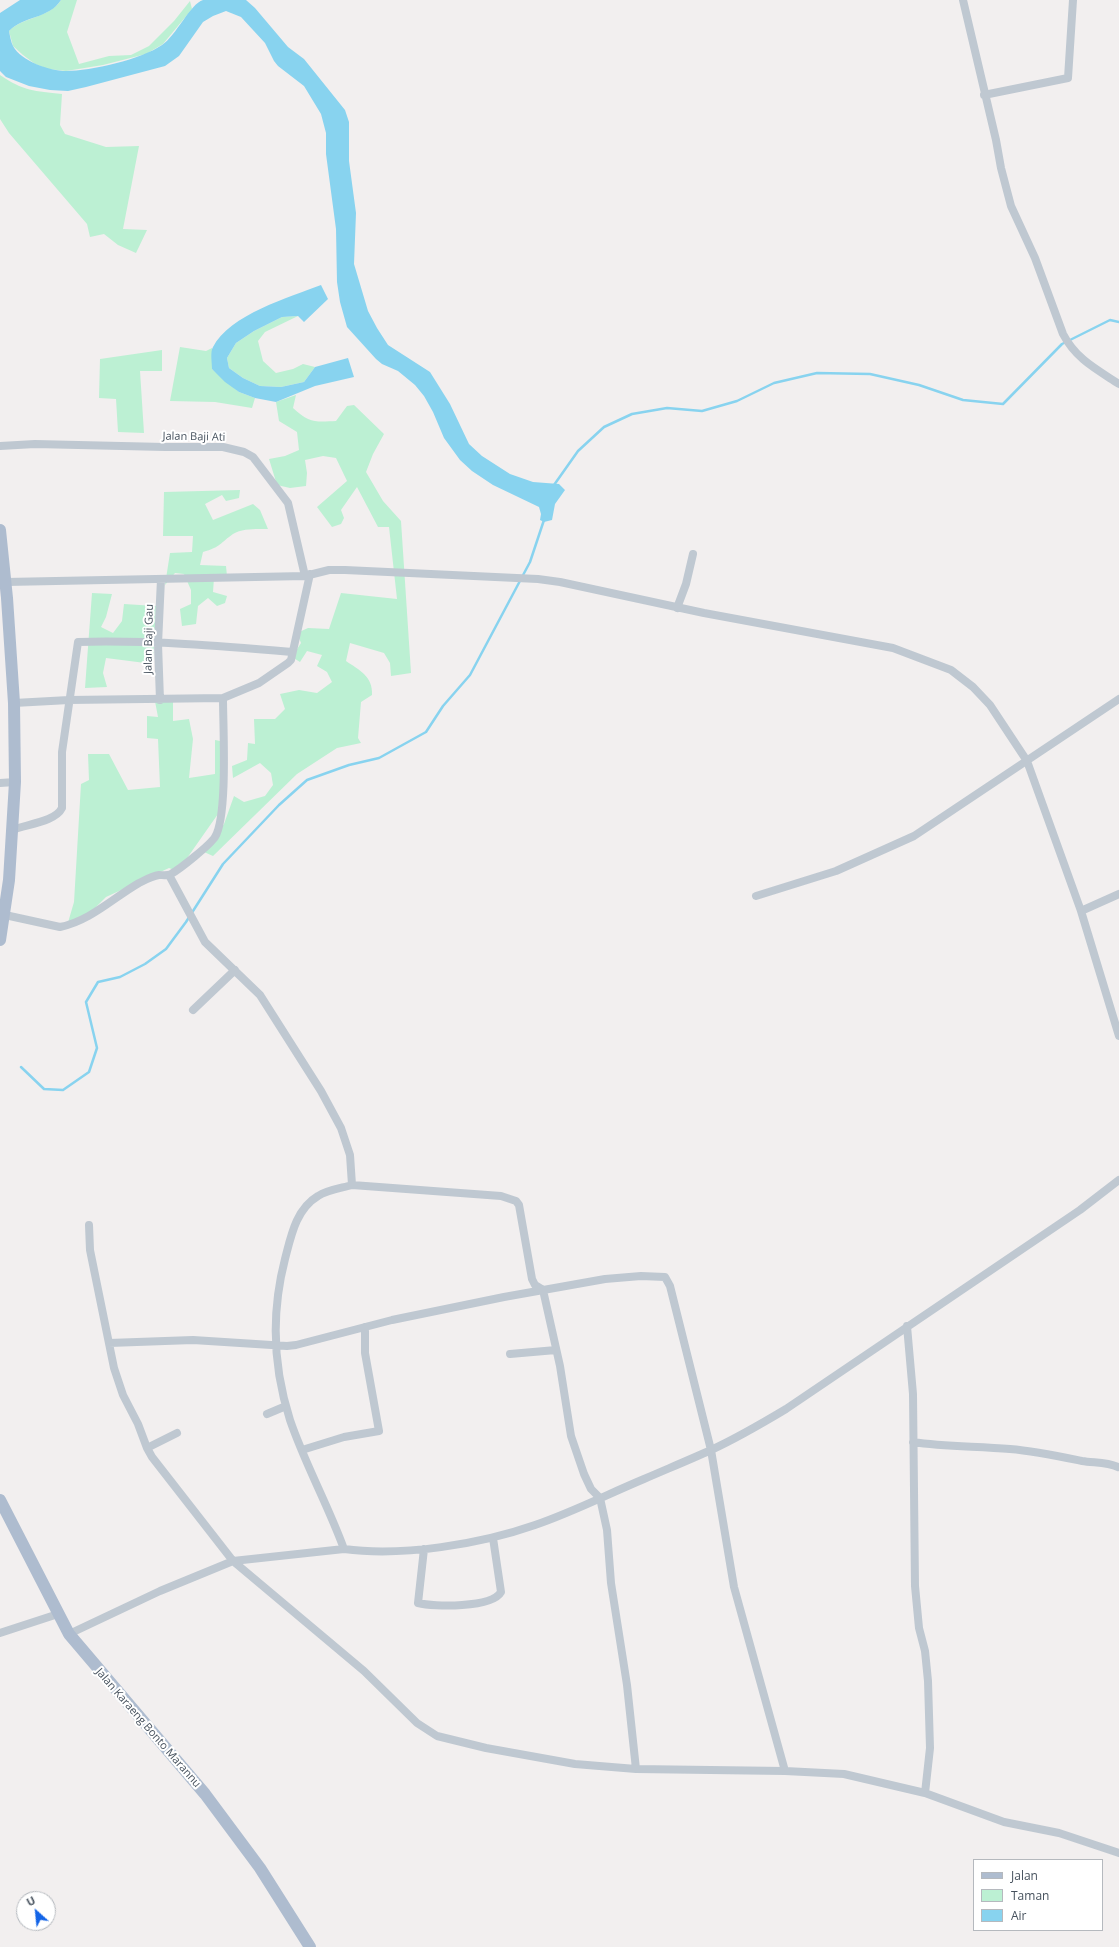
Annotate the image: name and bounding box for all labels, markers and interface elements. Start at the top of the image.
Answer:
street label: Jalan Baji Ati [162,430,226,444]
street label: Jalan Baji Gau [142,604,156,674]
street label: Jalan Karaeng Bonto Marannu [93,1666,203,1790]
legend [973,1859,1103,1931]
text: Jalan [1011,1867,1038,1884]
text: Taman [1011,1887,1049,1904]
north arrow [16,1891,56,1931]
text: U [24,1892,38,1909]
text: Air [1011,1907,1027,1924]

